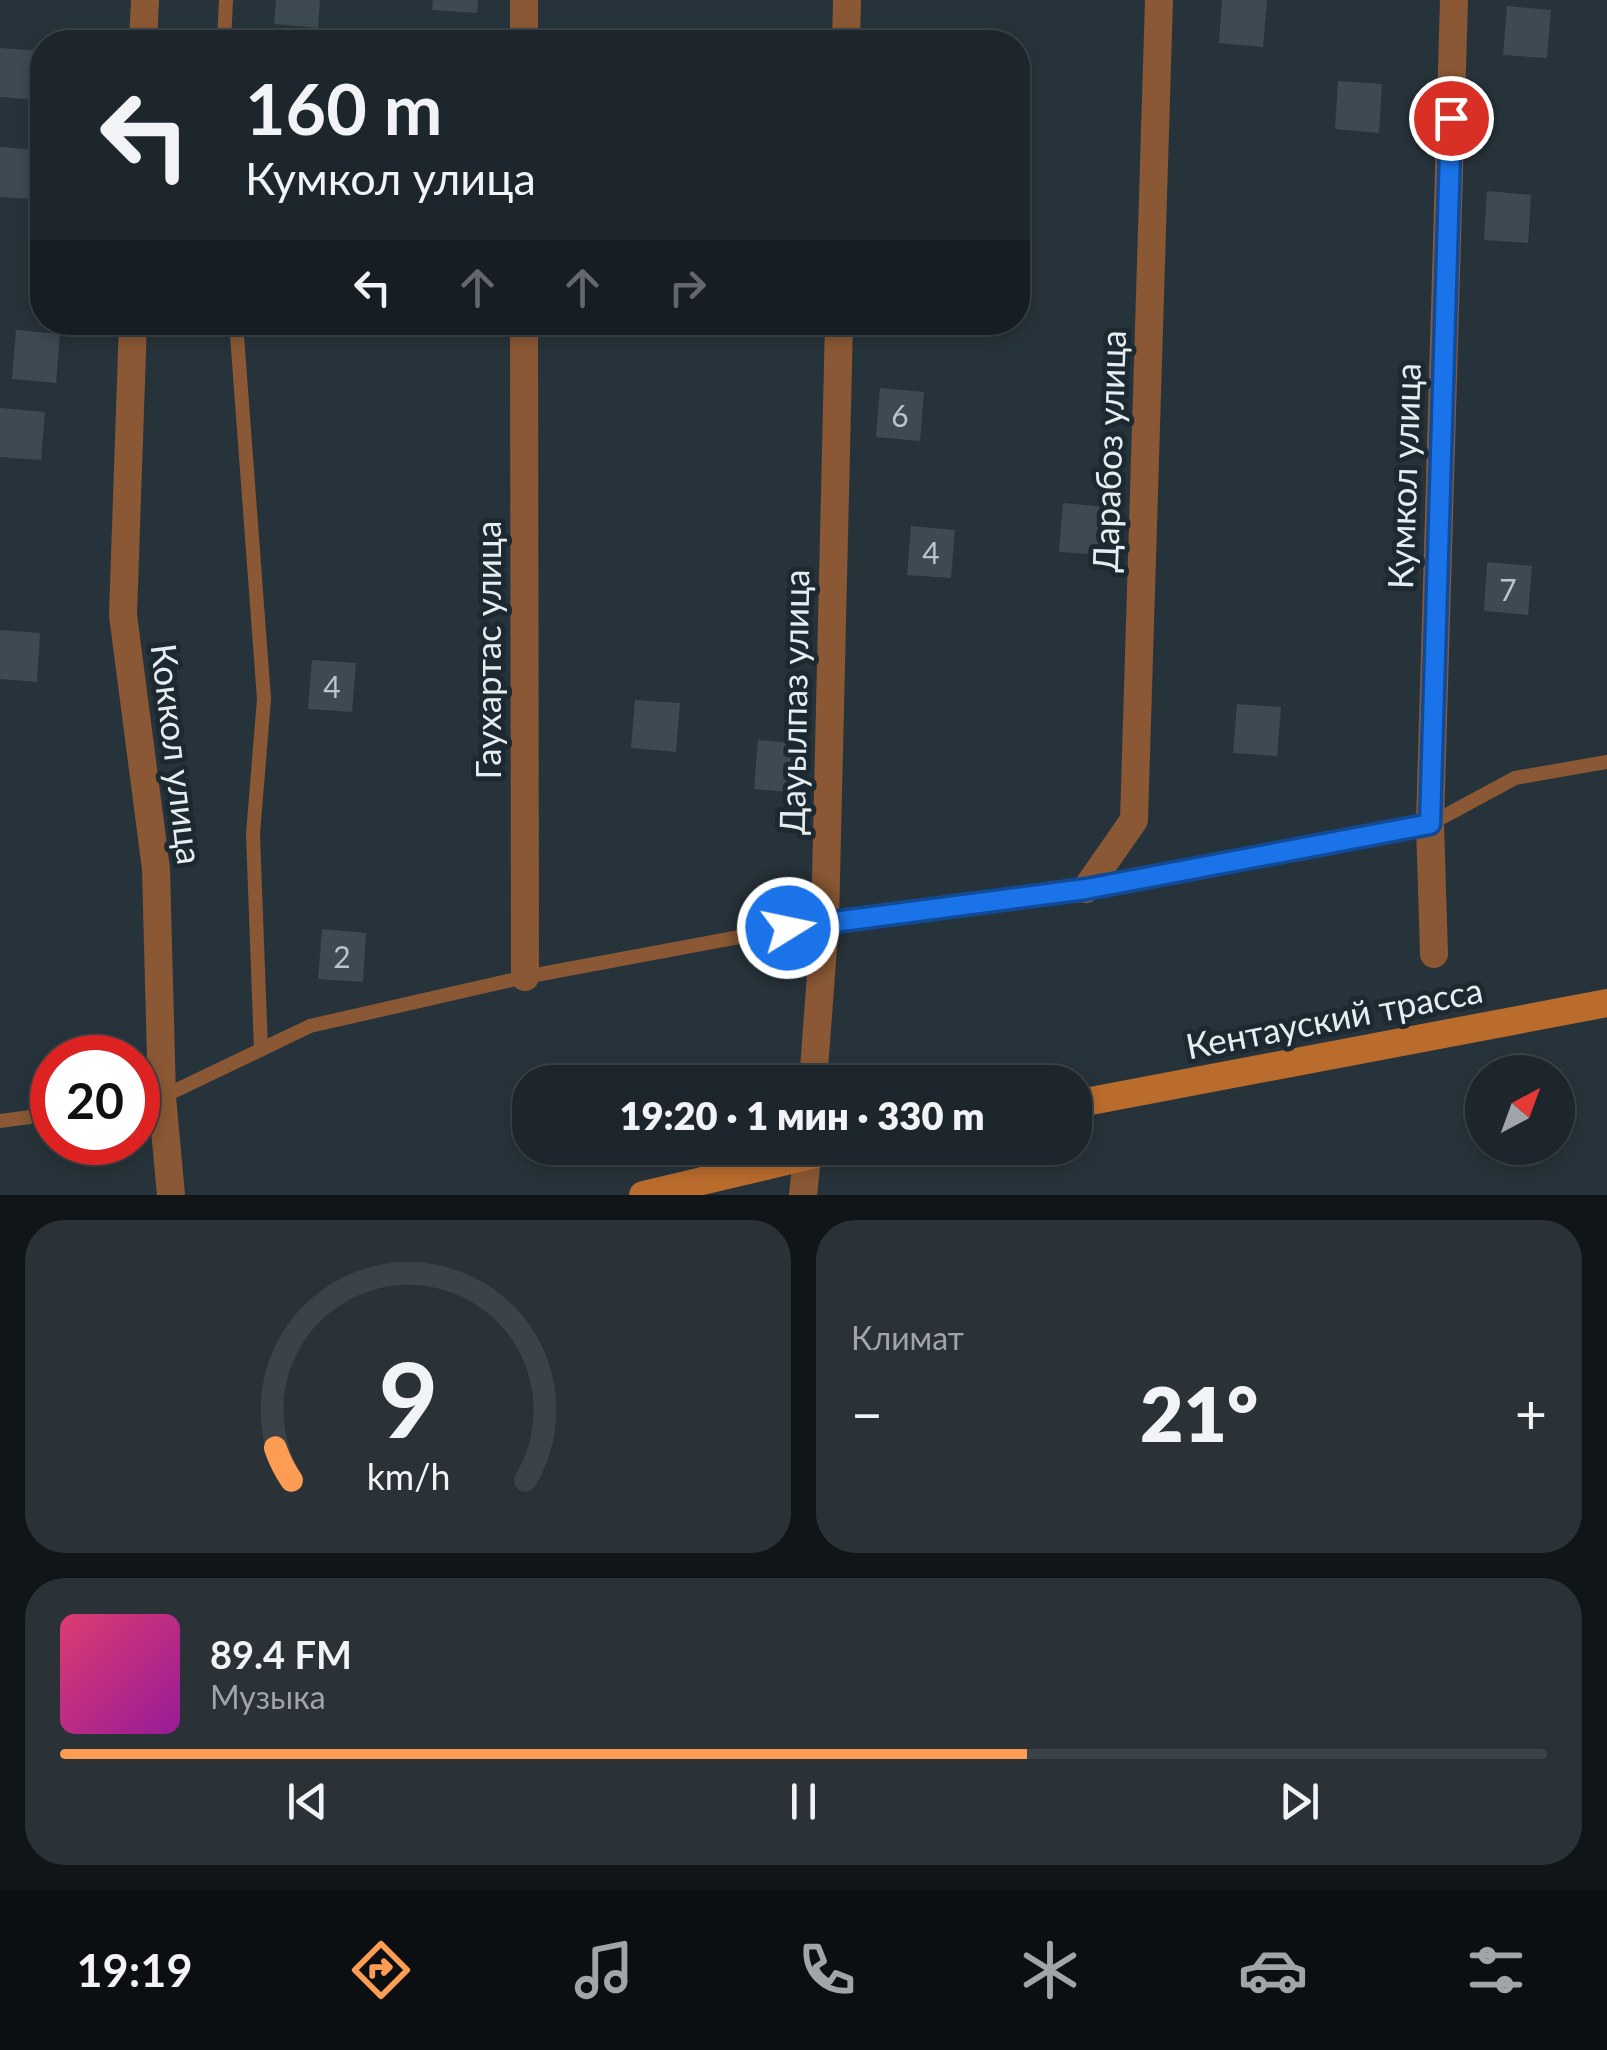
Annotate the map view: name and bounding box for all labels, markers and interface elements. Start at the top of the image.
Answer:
text: 160 m [245,66,442,150]
icon: left [80,70,210,200]
pin [1409,76,1494,161]
icon: arrive [1424,91,1479,146]
text: Кумкол улица [245,151,536,205]
icon: left [345,260,400,315]
icon: ahead [450,260,505,315]
icon: ahead [555,260,610,315]
icon: right [660,260,715,315]
street label: Дарабоз улица [1083,329,1133,573]
street label: Кумкол улица [1378,362,1428,590]
house number: 6 [891,397,909,433]
street label: Гаухартас улица [466,521,508,779]
house number: 4 [922,534,940,570]
street label: Дауылпаз улица [770,569,816,835]
house number: 7 [1499,571,1517,607]
street label: Коккол улица [144,641,212,867]
house number: 4 [323,668,341,704]
position arrow [736,876,840,980]
house number: 2 [333,938,351,974]
street label: Кентауский трасса [1182,968,1486,1066]
speed limit sign: 20 [30,1035,160,1165]
north arrow [1465,1055,1575,1165]
map controls [1465,1055,1575,1165]
text: 19:20 · 1 мин · 330 m [619,1092,985,1138]
text: Климат [851,1318,964,1357]
text: 9 [378,1335,438,1460]
text: 21° [1140,1368,1258,1458]
text: − [851,1380,883,1446]
text: + [1515,1380,1547,1446]
text: km/h [366,1455,450,1498]
text: 89.4 FM [210,1631,352,1677]
text: Музыка [210,1677,326,1716]
icon: previous [280,1774,335,1829]
icon: pause [776,1774,831,1829]
icon: next [1272,1774,1327,1829]
icon: directions [346,1935,416,2005]
icon: music [569,1935,639,2005]
icon: phone [792,1935,862,2005]
icon: climate [1015,1935,1085,2005]
icon: car [1238,1935,1308,2005]
icon: filters [1461,1935,1531,2005]
text: 19:19 [77,1943,193,1997]

